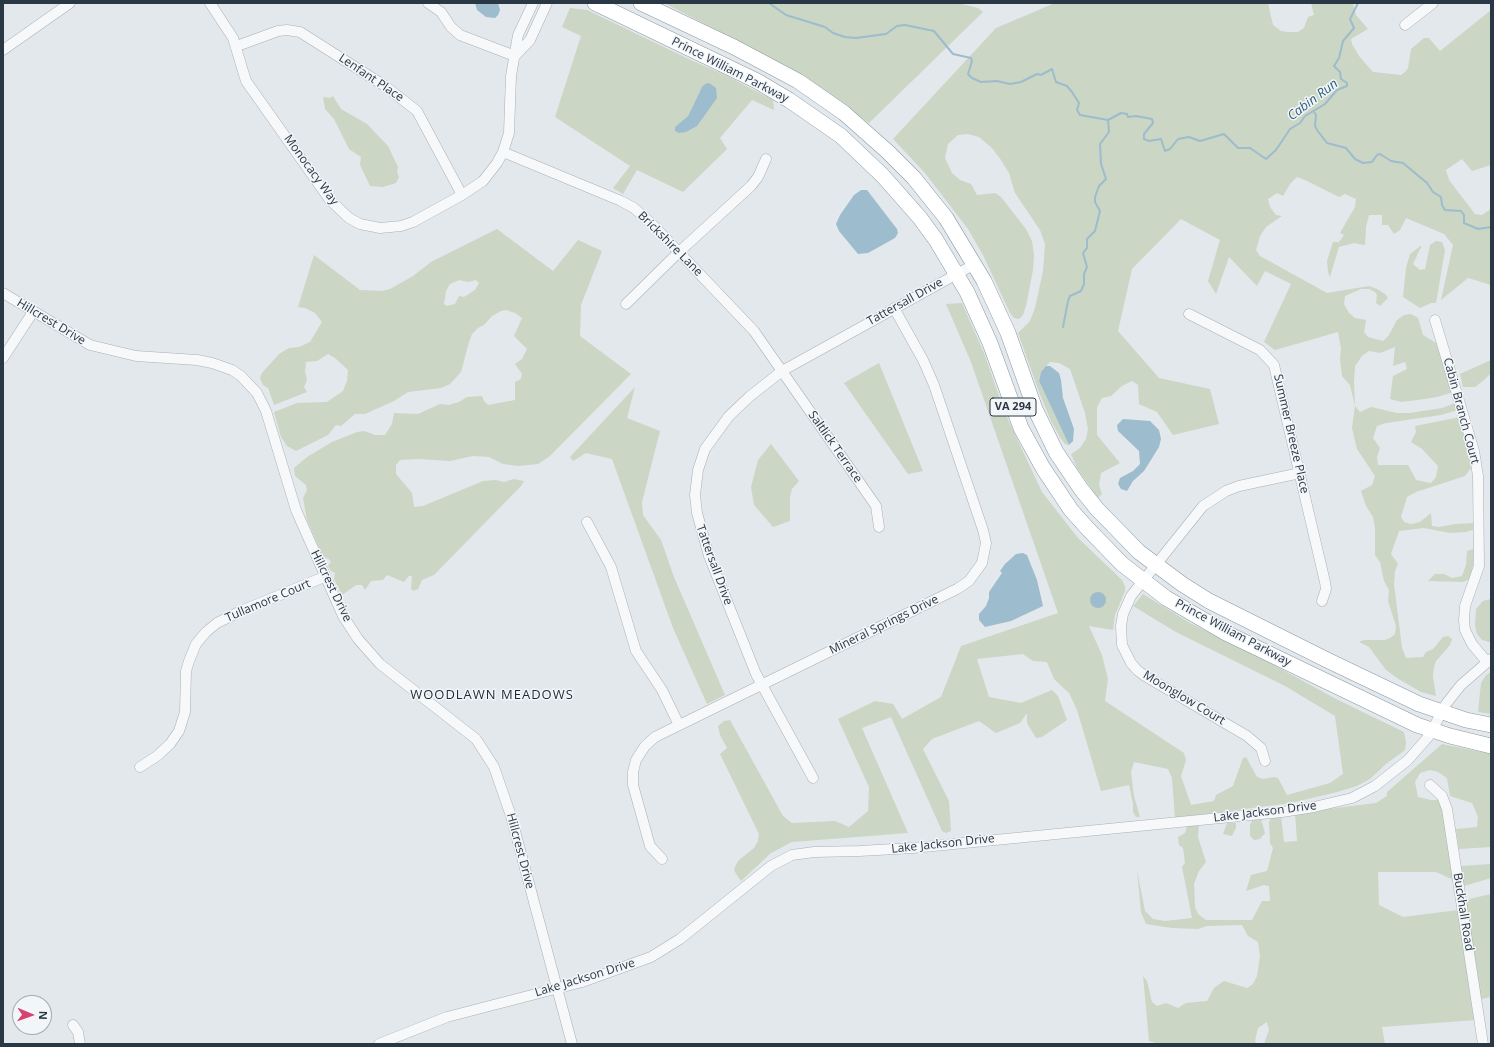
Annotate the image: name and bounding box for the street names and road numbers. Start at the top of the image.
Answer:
street label: Prince William Parkway [669,34,791,106]
street label: Lenfant Place [336,51,406,105]
street label: Monocacy Way [281,132,341,208]
street label: Brickshire Lane [635,209,705,279]
street label: Tattersall Drive [865,275,945,329]
street label: Hillcrest Drive [14,296,88,348]
street label: Cabin Branch Court [1440,356,1482,466]
street label: Summer Breeze Place [1270,373,1312,495]
road number: VA 294 [990,398,1036,416]
street label: Saltlick Terrace [805,408,865,486]
street label: Tattersall Drive [693,523,735,607]
street label: Hillcrest Drive [307,548,355,624]
street label: Tullamore Court [223,577,313,625]
street label: Mineral Springs Drive [827,592,941,658]
street label: Prince William Parkway [1173,596,1293,670]
street label: Moonglow Court [1140,668,1228,728]
street label: Lake Jackson Drive [1213,799,1317,825]
street label: Hillcrest Drive [503,812,537,890]
street label: Lake Jackson Drive [891,831,995,857]
street label: Buckhall Road [1450,872,1476,952]
street label: Lake Jackson Drive [533,956,637,1000]

